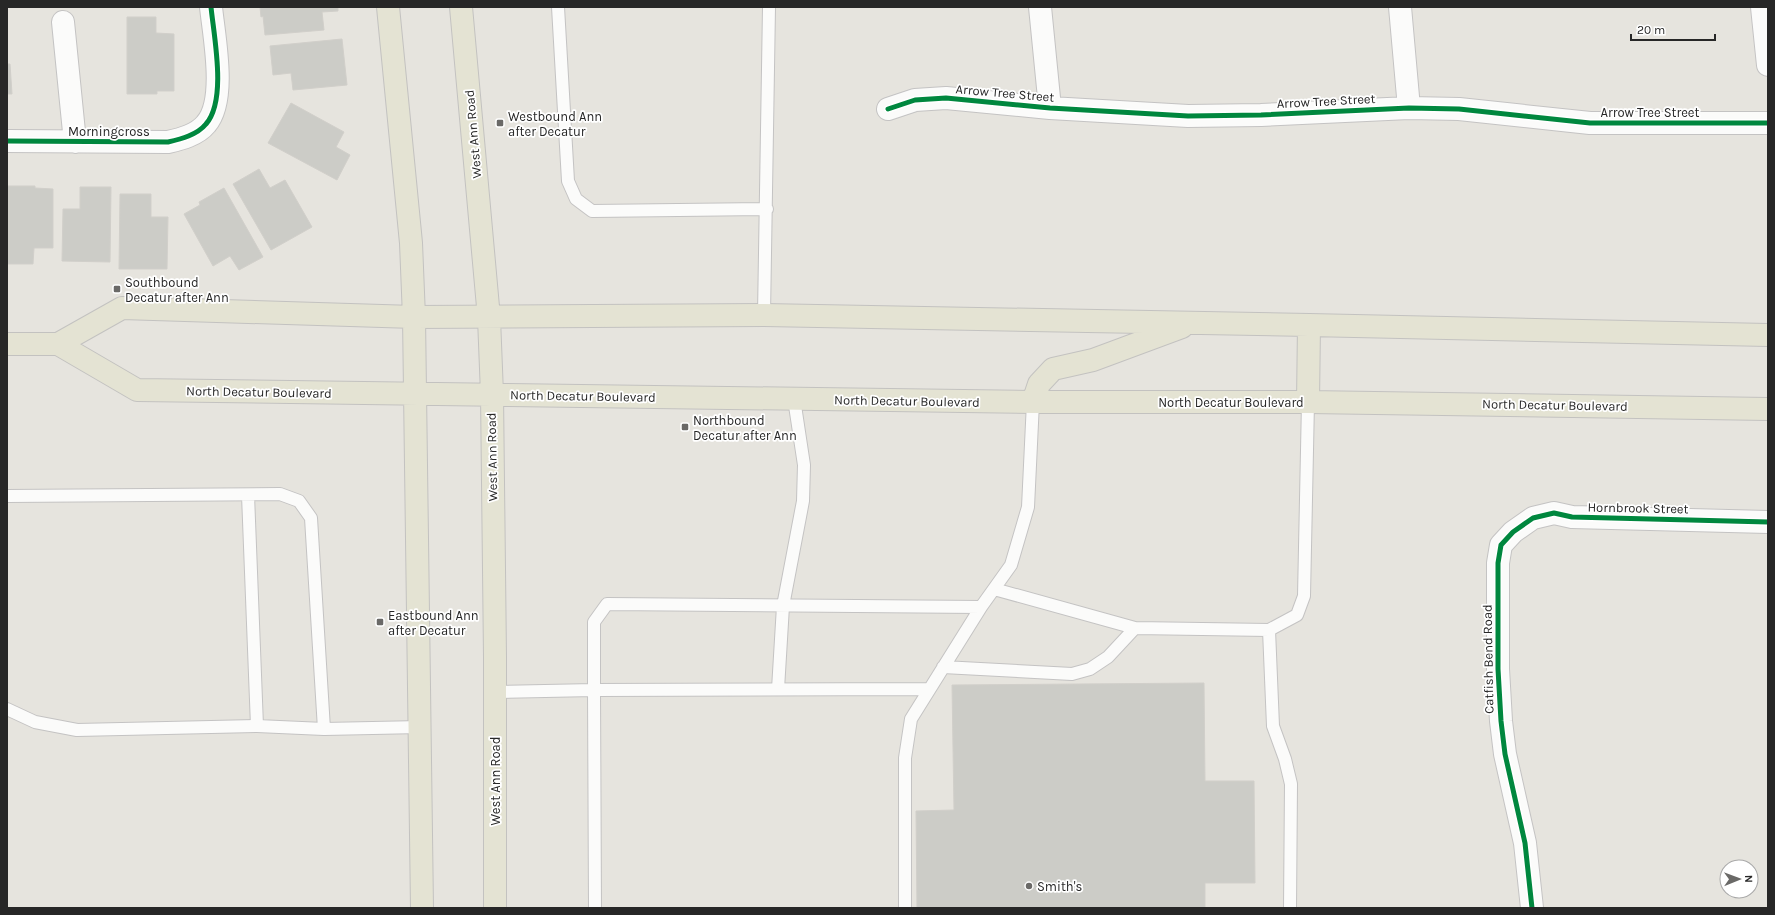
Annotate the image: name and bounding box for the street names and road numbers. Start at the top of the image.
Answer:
street label: Arrow Tree Street [955,81,1055,105]
street label: West Ann Road [462,89,484,179]
street label: Arrow Tree Street [1276,91,1376,111]
street label: Arrow Tree Street [1601,105,1700,120]
street label: Morningcross [68,124,150,139]
street label: North Decatur Boulevard [186,383,332,401]
street label: North Decatur Boulevard [510,387,656,405]
street label: North Decatur Boulevard [834,392,980,410]
street label: North Decatur Boulevard [1158,395,1304,410]
street label: North Decatur Boulevard [1482,396,1628,414]
street label: West Ann Road [484,412,500,502]
street label: Hornbrook Street [1587,500,1689,516]
street label: Catfish Bend Road [1480,604,1496,714]
street label: West Ann Road [488,737,503,825]

